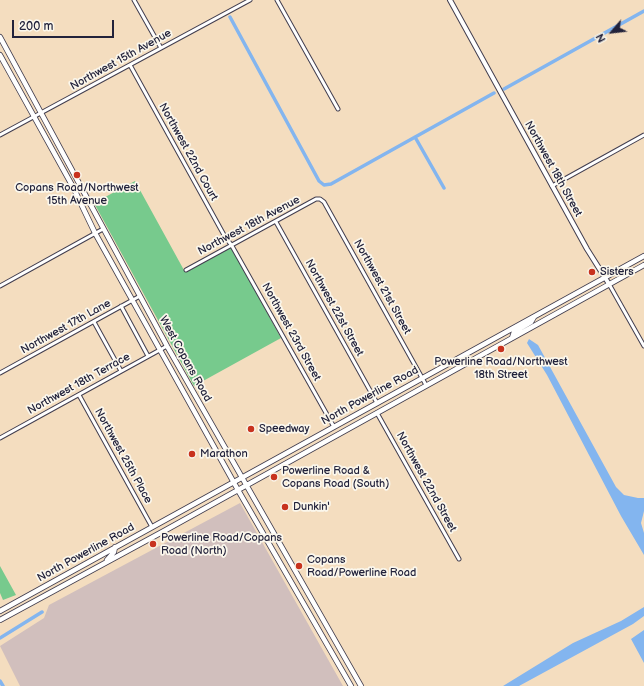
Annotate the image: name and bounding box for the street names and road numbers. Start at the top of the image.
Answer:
street label: Northwest 15th Avenue [68,27,174,93]
street label: Northwest 22nd Court [156,101,220,203]
street label: Northwest 18th Street [521,119,585,219]
street label: Northwest 18th Avenue [196,194,302,258]
street label: Northwest 21st Street [350,237,414,337]
street label: Northwest 22st Street [302,257,366,359]
street label: Northwest 23rd Street [259,281,323,383]
street label: Northwest 17th Lane [19,297,113,357]
street label: West Copans Road [156,314,214,404]
street label: Northwest 18th Terrace [26,350,132,418]
street label: North Powerline Road [319,364,421,428]
street label: Northwest 25th Place [91,406,155,506]
street label: Northwest 22nd Street [393,430,459,534]
street label: North Powerline Road [35,521,137,585]

